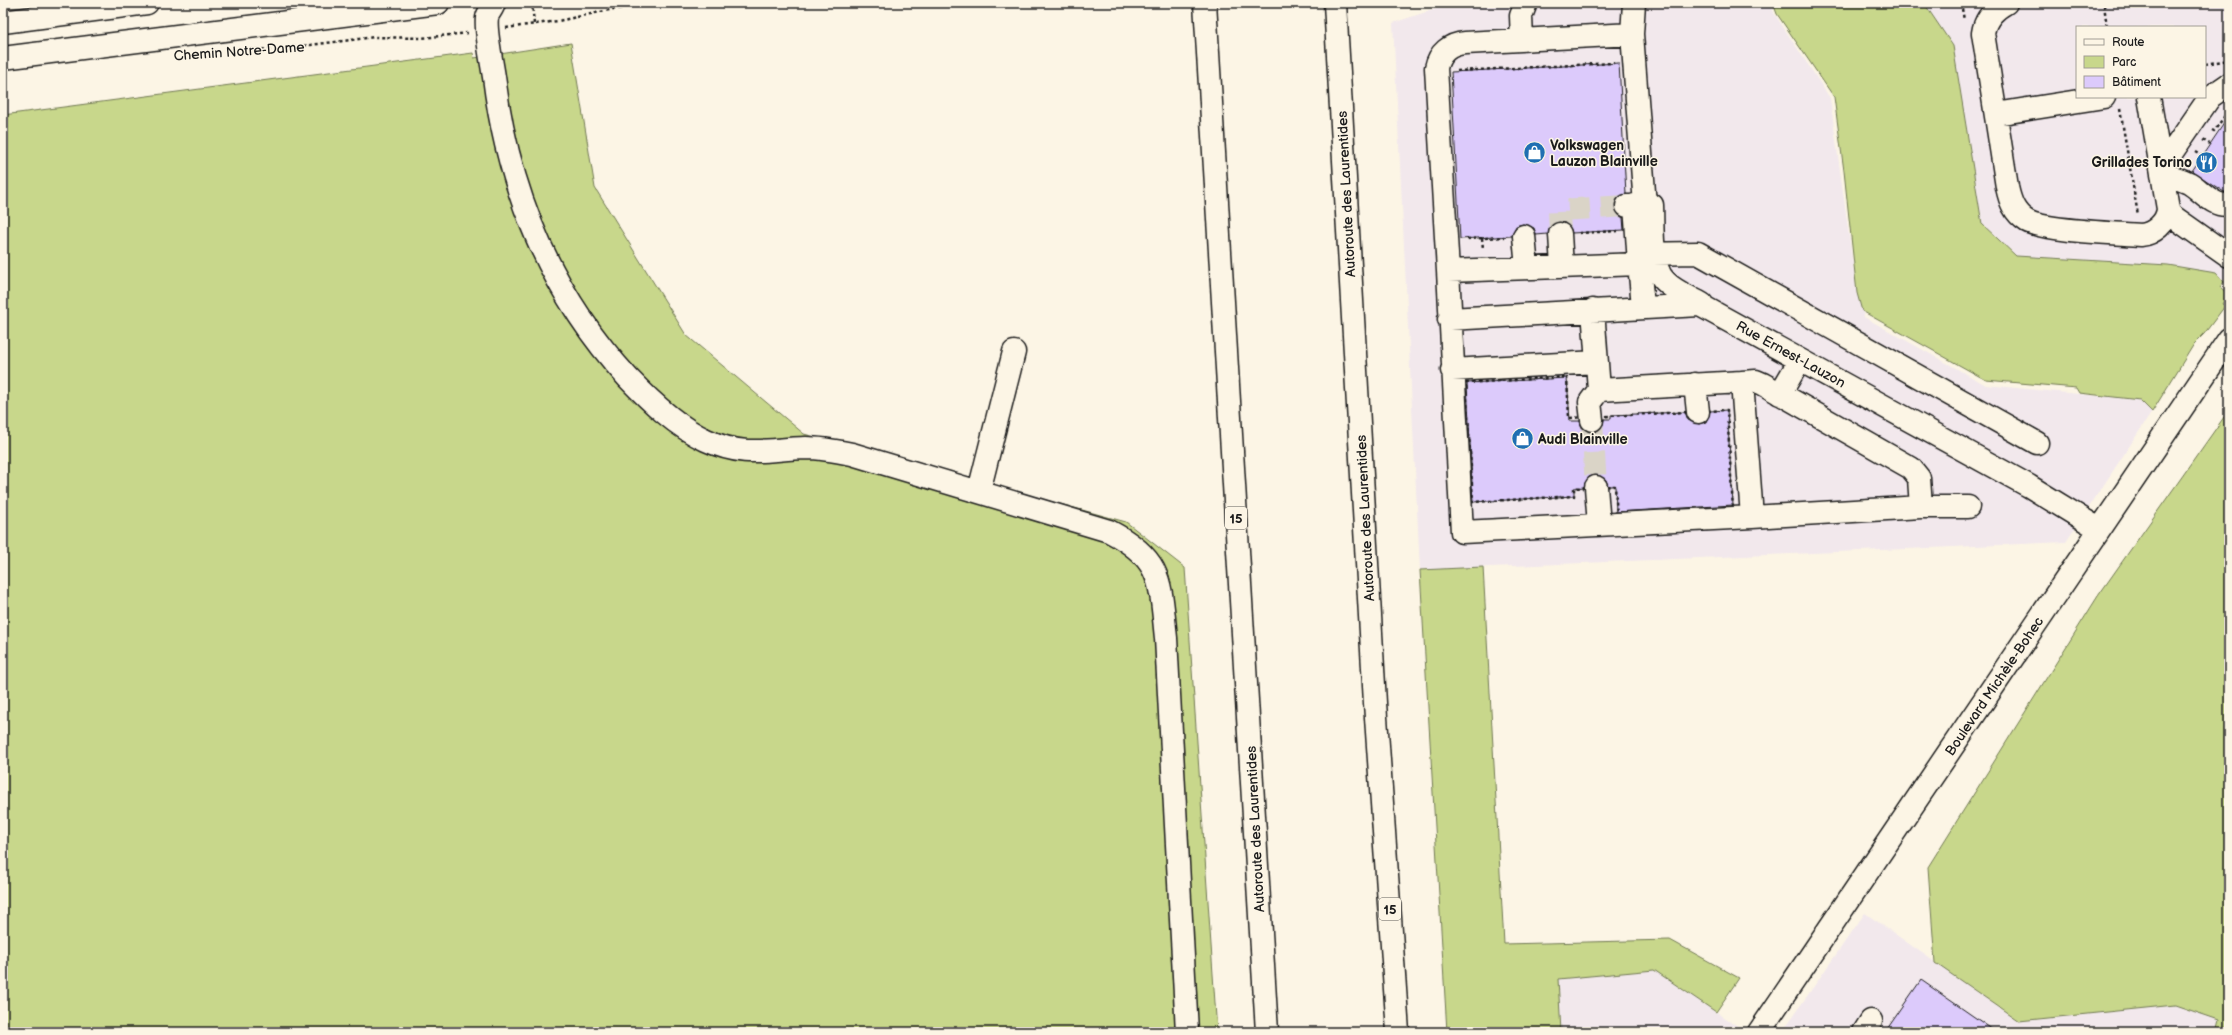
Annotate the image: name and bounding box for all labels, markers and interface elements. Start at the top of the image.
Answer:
legend [2076,26,2206,98]
text: Route [2112,35,2144,50]
street label: Chemin Notre-Dame [173,38,305,65]
text: Parc [2112,55,2136,70]
text: Bâtiment [2112,75,2161,90]
street label: Autoroute des Laurentides [1334,110,1359,278]
place label: Volkswagen Lauzon Blainville [1550,137,1658,170]
shop icon: Volkswagen Lauzon Blainville [1522,140,1548,166]
restaurant icon: Grillades Torino [2194,149,2220,175]
place label: Grillades Torino [2092,154,2192,171]
street label: Rue Ernest-Lauzon [1733,317,1848,392]
shop icon: Audi Blainville [1509,426,1535,452]
place label: Audi Blainville [1537,431,1627,448]
street label: Autoroute des Laurentides [1353,434,1378,602]
road number: 15 [1225,507,1247,529]
street label: Boulevard Michèle-Bohec [1942,614,2047,759]
street label: Autoroute des Laurentides [1243,745,1268,913]
road number: 15 [1379,898,1401,920]

